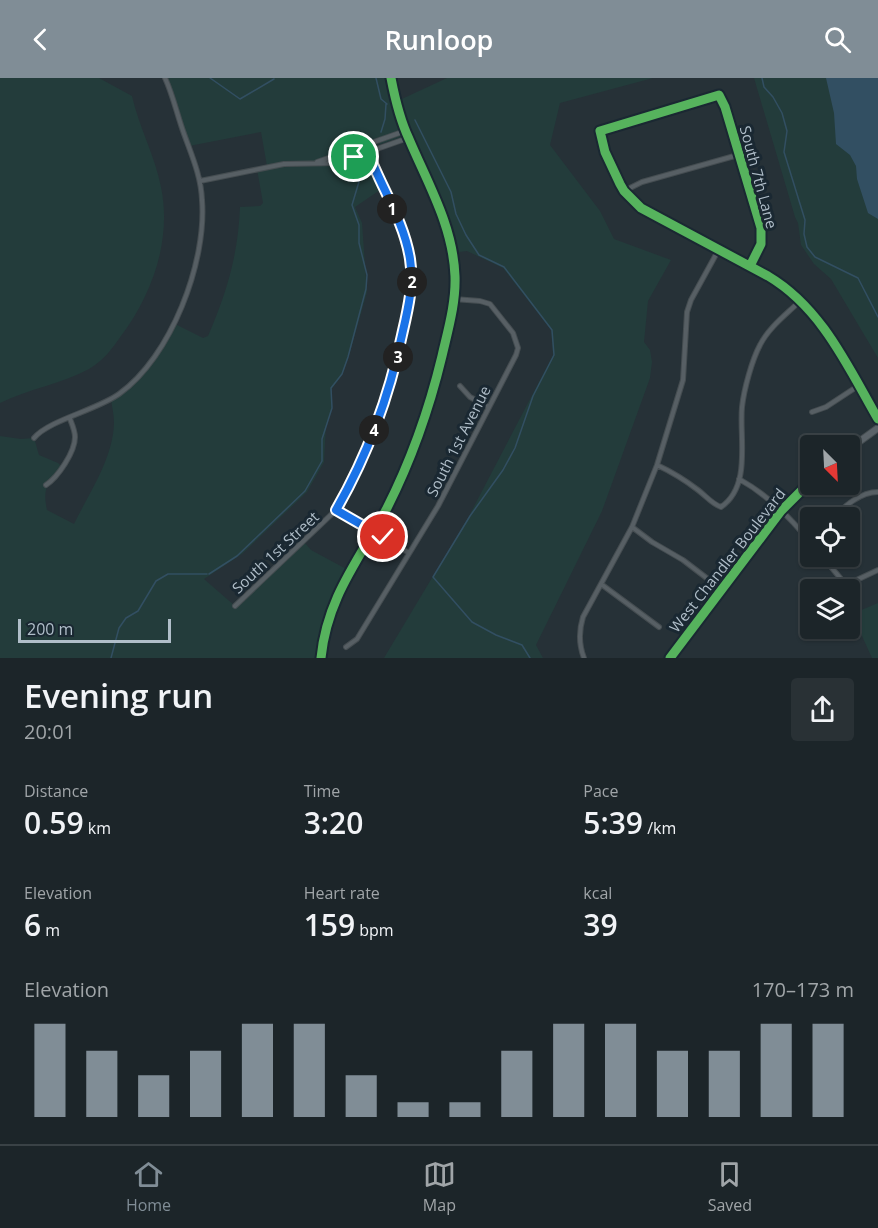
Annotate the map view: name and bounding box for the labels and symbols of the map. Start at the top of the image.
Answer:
street label: South 7th Lane [736,123,782,231]
pin [328,131,379,182]
pin: 1 [377,194,407,224]
pin: 2 [397,267,427,297]
pin: 3 [383,342,413,372]
street label: South 1st Avenue [421,382,495,500]
pin: 4 [359,415,389,445]
north arrow [800,435,860,495]
street label: West Chandler Boulevard [664,484,790,636]
street label: South 1st Street [227,507,323,597]
pin [357,511,408,562]
scale bar [18,616,171,644]

